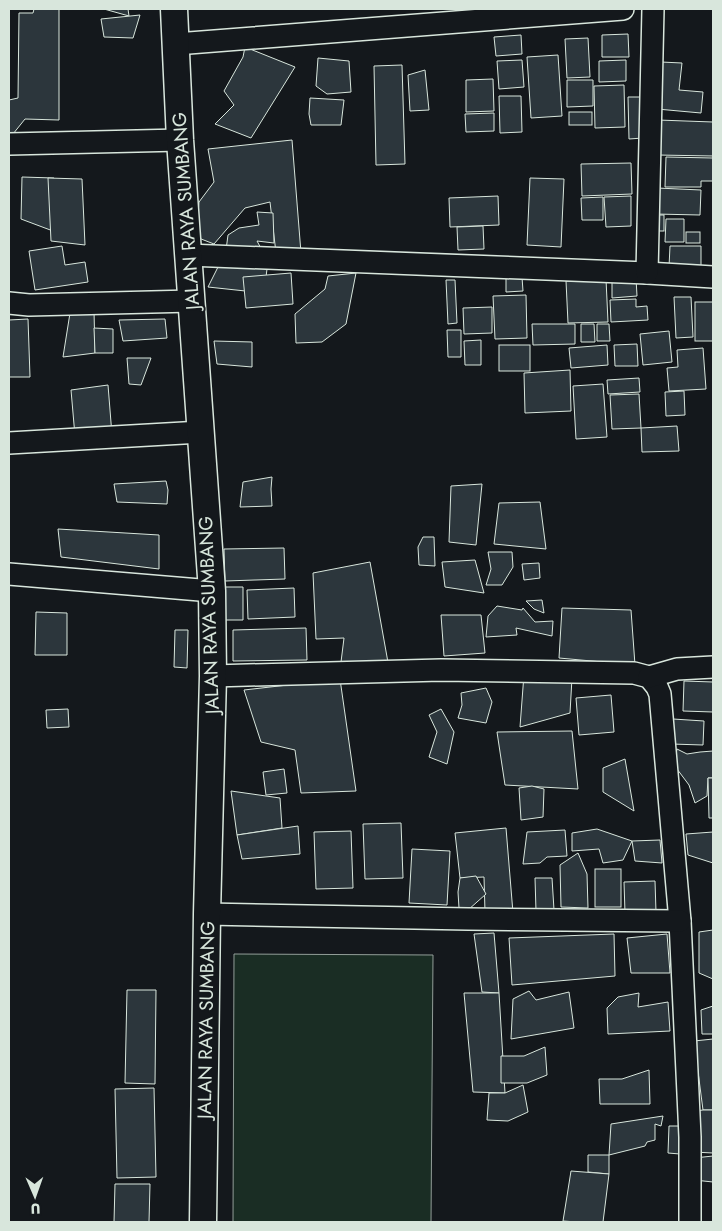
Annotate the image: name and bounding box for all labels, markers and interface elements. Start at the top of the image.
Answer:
street label: JALAN RAYA SUMBANG [166,111,207,314]
street label: JALAN RAYA SUMBANG [192,516,226,717]
street label: JALAN RAYA SUMBANG [191,921,221,1122]
north arrow [10,1171,60,1221]
text: U [30,1199,41,1219]

